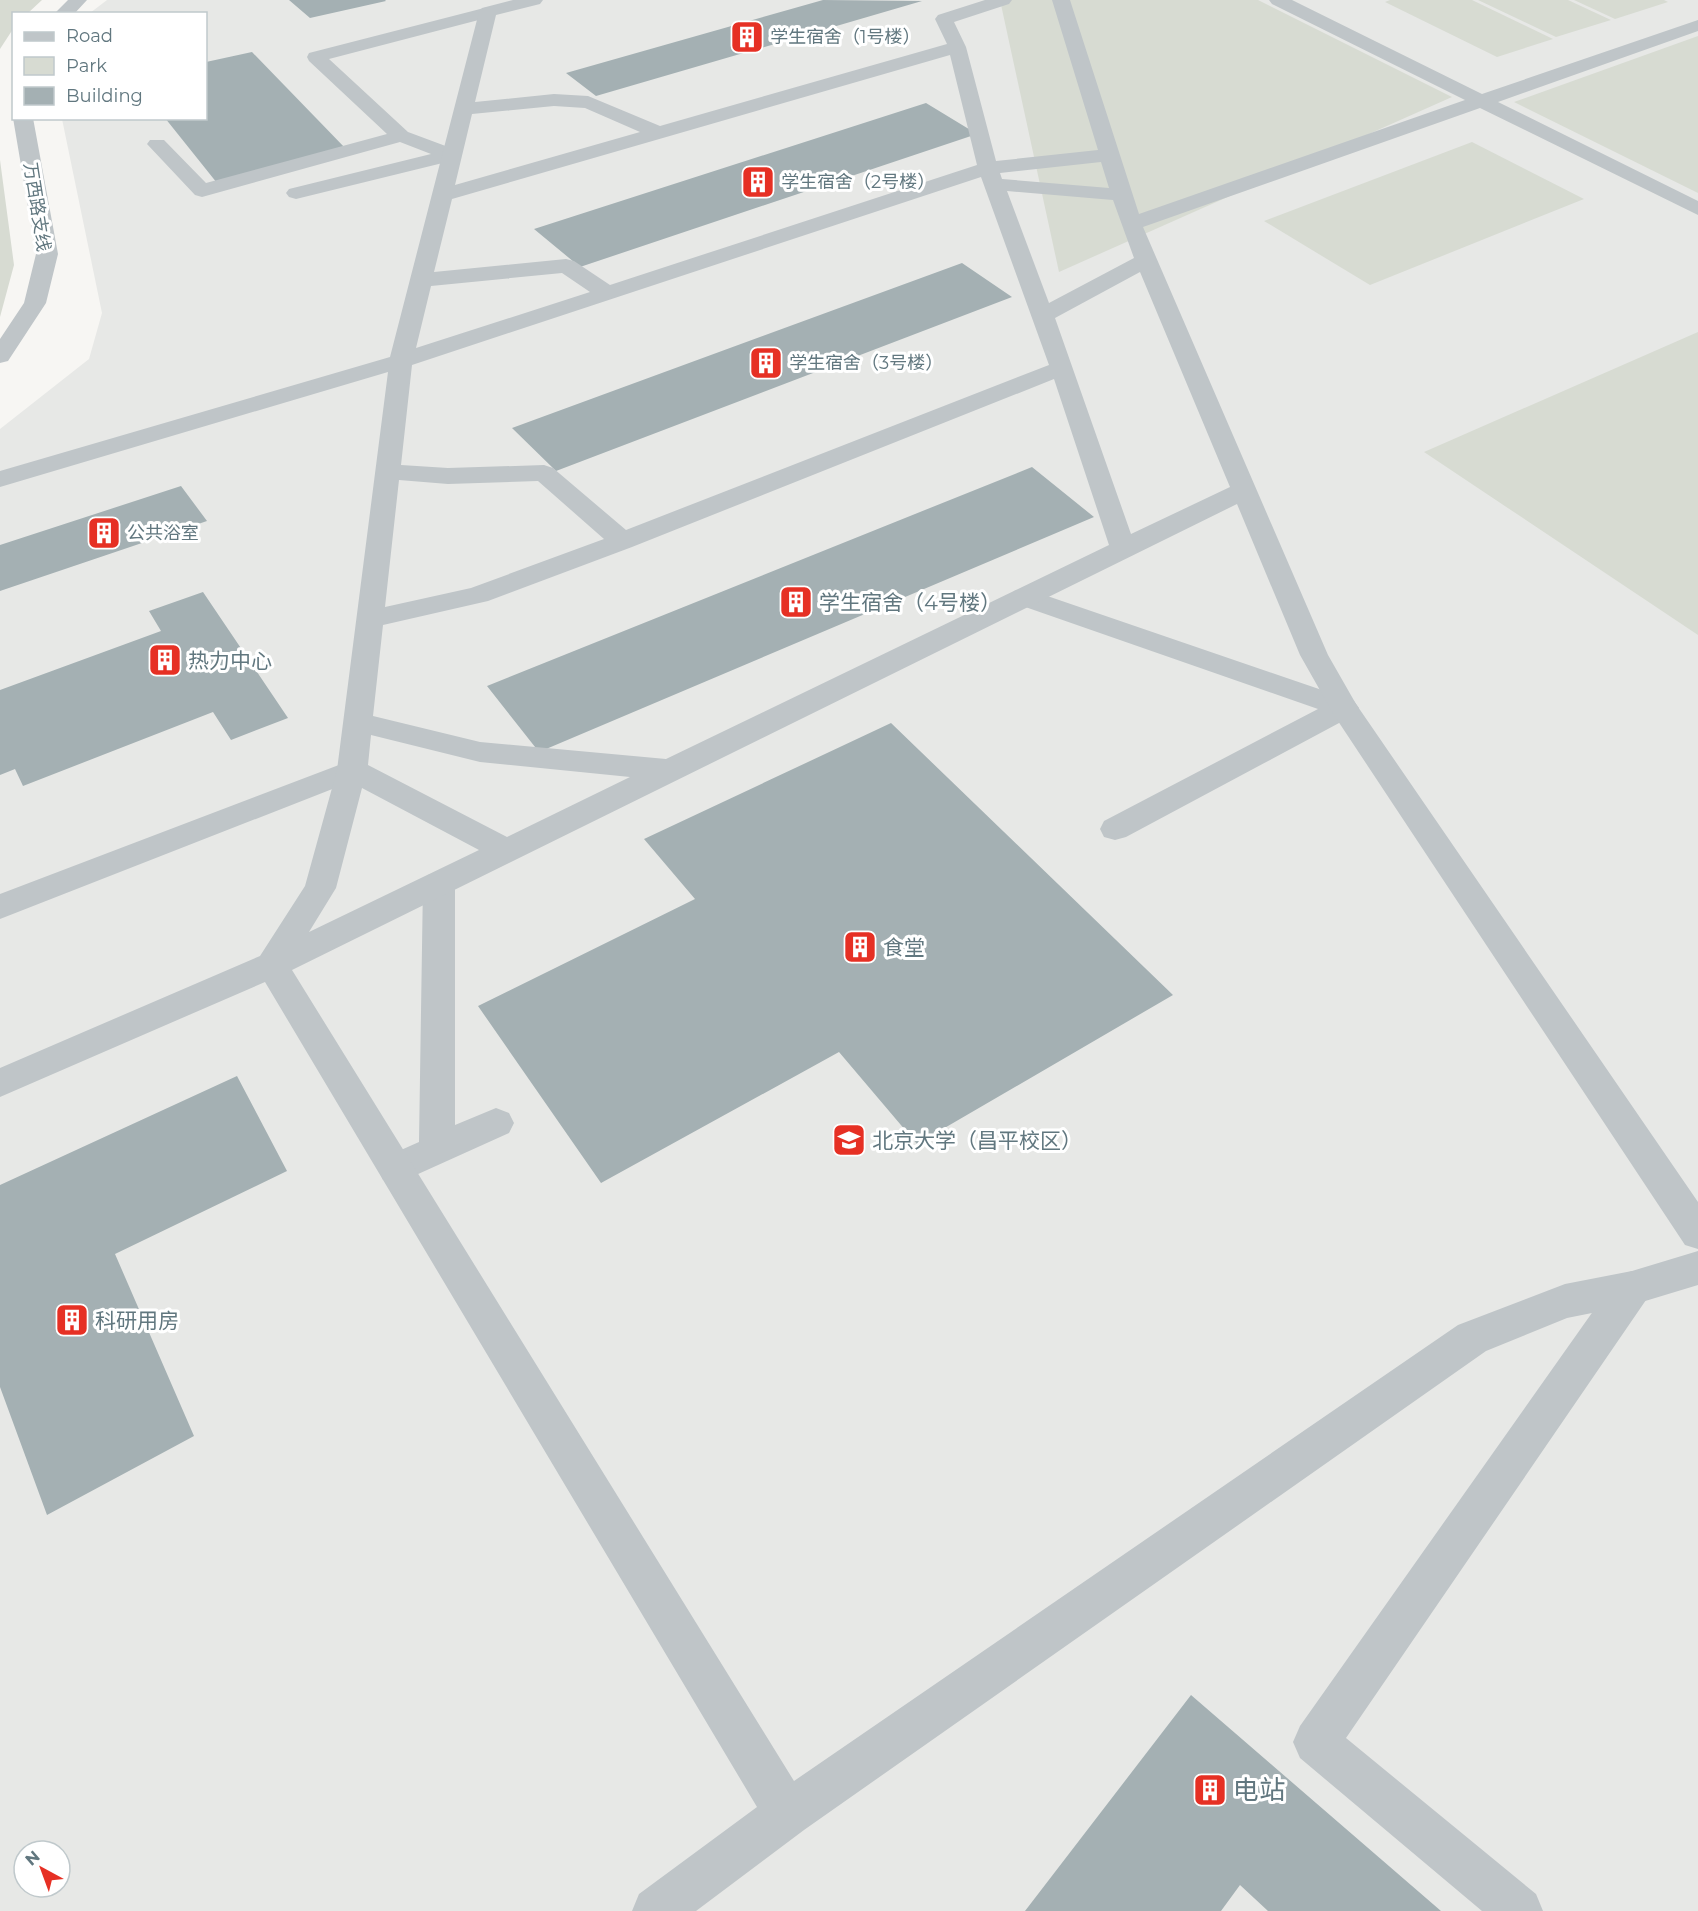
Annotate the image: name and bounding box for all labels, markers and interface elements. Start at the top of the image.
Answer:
legend [12,12,207,120]
building icon: 学生宿舍（1号楼） [729,19,765,55]
text: Road [66,25,113,47]
place label: 学生宿舍（1号楼） [770,26,921,48]
text: Park [66,55,107,77]
text: Building [66,85,143,107]
street label: 万西路支线 [19,161,55,253]
building icon: 学生宿舍（2号楼） [740,164,776,200]
place label: 学生宿舍（2号楼） [781,171,935,193]
building icon: 学生宿舍（3号楼） [748,345,784,381]
place label: 学生宿舍（3号楼） [789,352,943,374]
building icon: 公共浴室 [86,515,122,551]
place label: 公共浴室 [127,522,199,544]
building icon: 学生宿舍（4号楼） [778,584,814,620]
place label: 学生宿舍（4号楼） [819,590,1001,615]
building icon: 热力中心 [147,642,183,678]
place label: 热力中心 [188,648,272,673]
building icon: 食堂 [842,929,878,965]
place label: 食堂 [883,935,925,960]
school or university icon: 北京大学（昌平校区） [831,1122,867,1158]
place label: 北京大学（昌平校区） [872,1128,1082,1153]
building icon: 科研用房 [54,1302,90,1338]
place label: 科研用房 [95,1308,179,1333]
building icon: 电站 [1192,1772,1228,1808]
place label: 电站 [1233,1774,1285,1806]
north arrow [12,1839,72,1899]
text: N [21,1847,44,1869]

